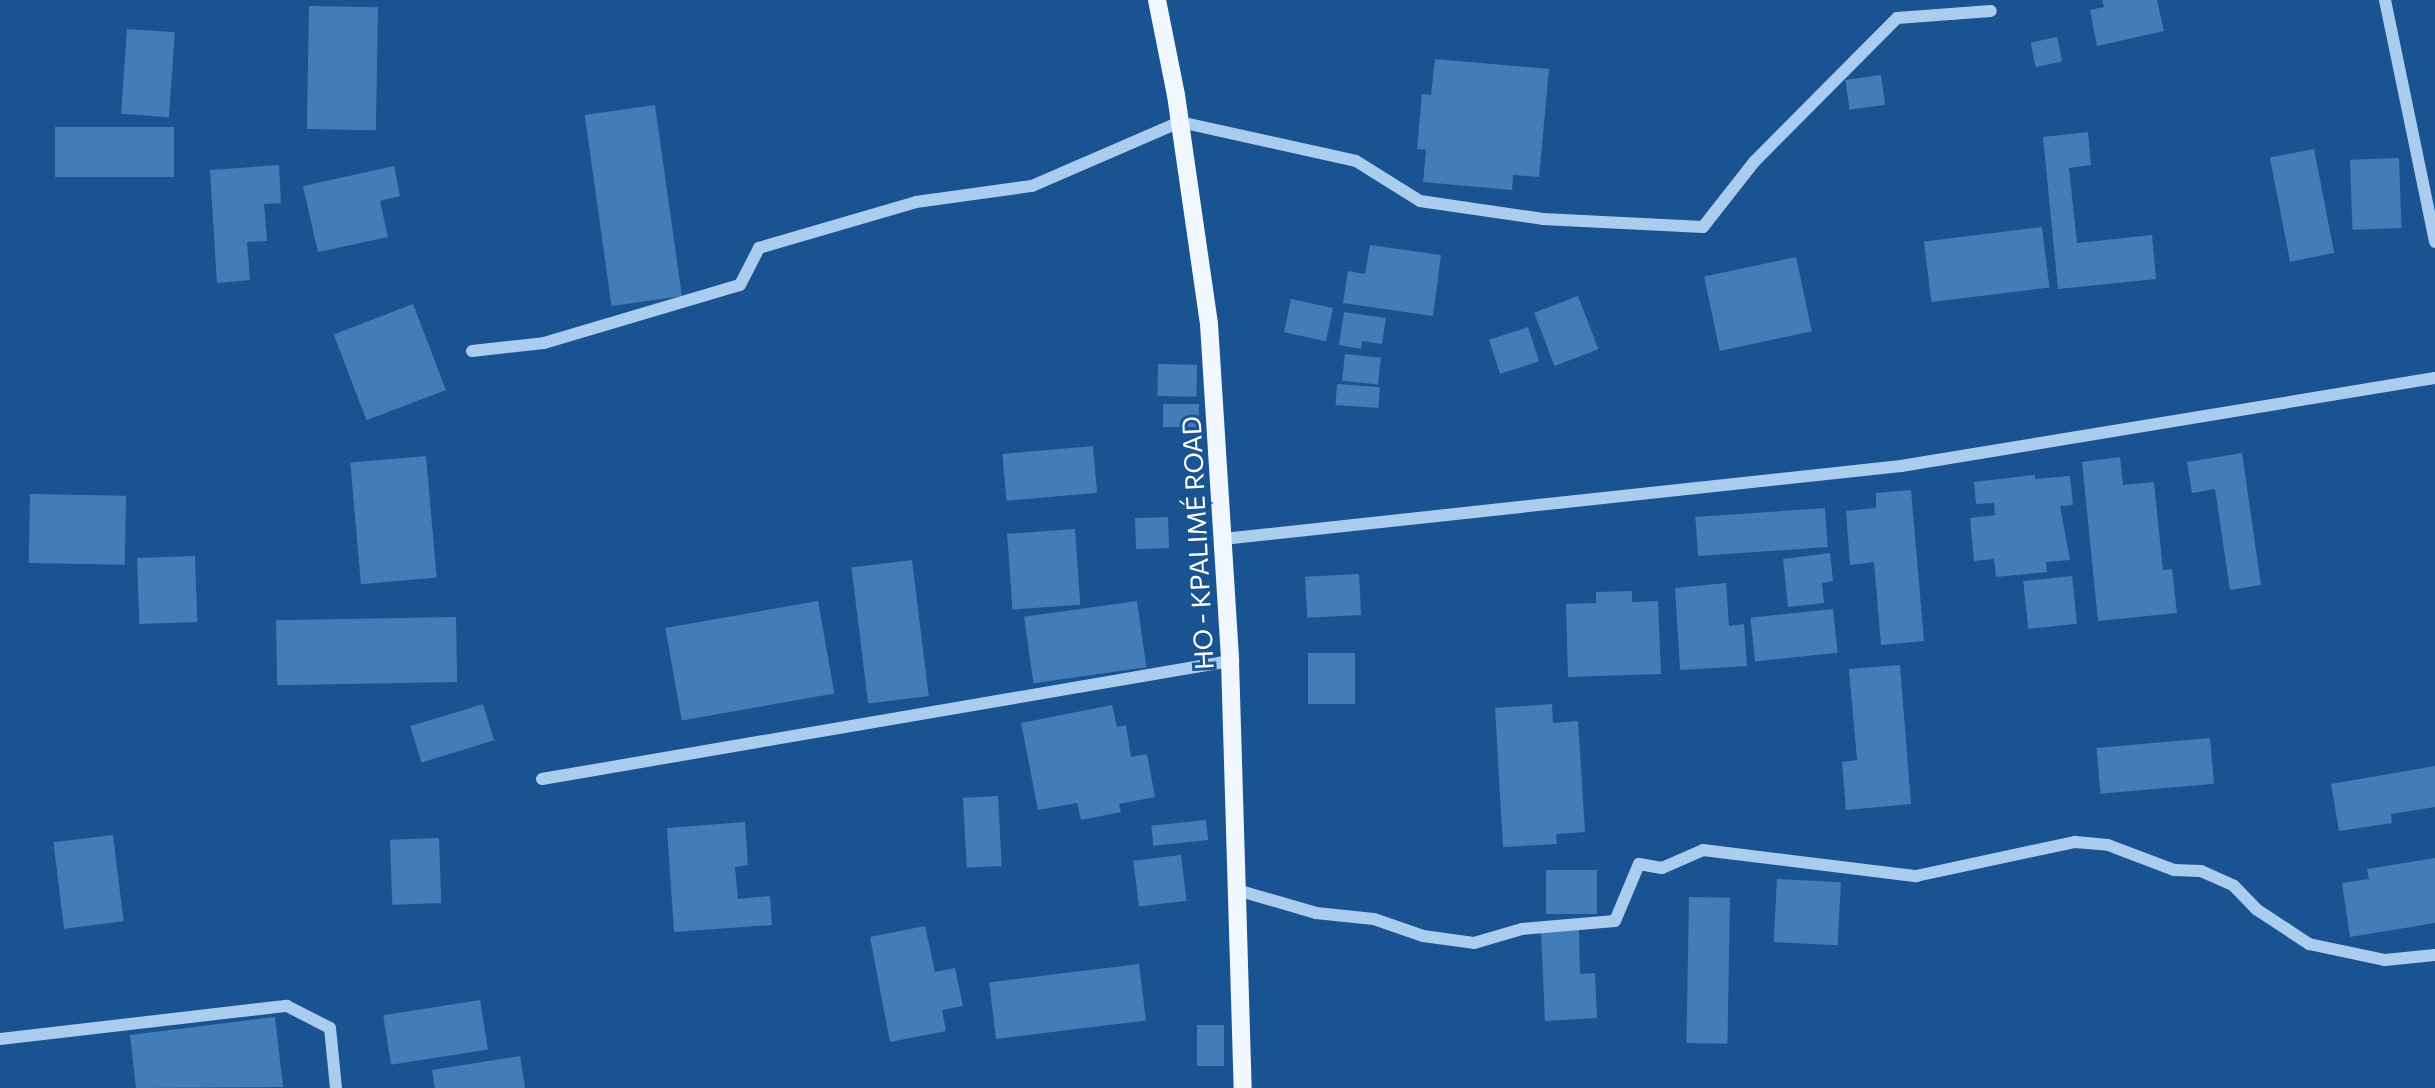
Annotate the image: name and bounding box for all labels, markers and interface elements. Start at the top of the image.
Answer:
street label: HO - KPALIMÉ ROAD [1175,415,1219,671]

